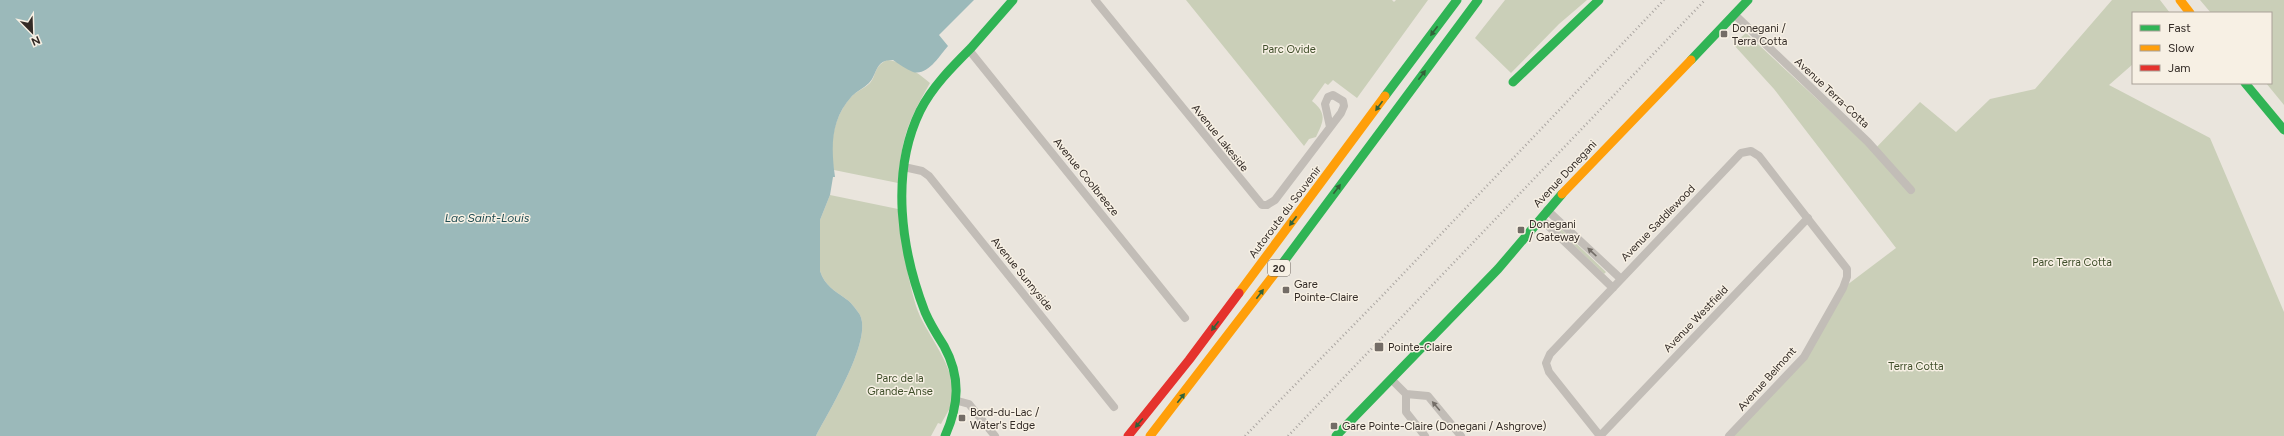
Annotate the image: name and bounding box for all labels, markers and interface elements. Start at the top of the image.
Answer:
north arrow [12,12,52,52]
legend [2132,12,2272,84]
text: Fast [2168,21,2191,35]
place label: Donegani / Terra Cotta [1732,22,1787,48]
one-way arrow [1430,26,1438,37]
marker: Donegani / Terra Cotta [1719,29,1729,39]
text: N [29,33,42,48]
text: Slow [2168,41,2195,55]
park label: Parc Ovide [1262,43,1316,56]
street label: Avenue Terra-Cotta [1792,55,1872,131]
text: Jam [2168,61,2191,75]
one-way arrow [1418,70,1426,81]
one-way arrow [1375,100,1383,111]
street label: Avenue Lakeside [1189,102,1251,174]
street label: Avenue Coolbreeze [1051,135,1121,219]
street label: Avenue Donegani [1531,138,1599,210]
street label: Autoroute du Souvenir [1246,163,1324,261]
street label: Avenue Saddlewood [1618,182,1698,264]
one-way arrow [1333,184,1341,195]
water label: Lac Saint-Louis [445,211,530,225]
one-way arrow [1289,216,1297,227]
place label: Donegani / Gateway [1529,218,1580,244]
marker: Donegani / Gateway [1516,225,1526,235]
street label: Avenue Sunnyside [988,235,1056,313]
one-way arrow [1587,248,1597,257]
park label: Parc Terra Cotta [2032,256,2112,269]
road number: 20 [1268,260,1290,276]
place label: Gare Pointe-Claire [1294,278,1358,304]
street label: Avenue Westfield [1661,283,1731,355]
marker: Gare Pointe-Claire [1281,285,1291,295]
one-way arrow [1255,288,1264,299]
one-way arrow [1211,320,1219,331]
marker: Pointe-Claire [1373,341,1385,353]
place label: Pointe-Claire [1388,341,1452,354]
street label: Avenue Belmont [1735,345,1799,413]
park label: Terra Cotta [1888,360,1944,373]
park label: Parc de la Grande-Anse [867,372,933,398]
one-way arrow [1177,392,1186,403]
one-way arrow [1432,401,1441,411]
place label: Bord-du-Lac / Water's Edge [970,406,1040,432]
marker: Bord-du-Lac / Water's Edge [957,413,967,423]
one-way arrow [1134,418,1143,429]
place label: Gare Pointe-Claire (Donegani / Ashgrove) [1342,420,1547,433]
marker: Gare Pointe-Claire (Donegani / Ashgrove) [1329,421,1339,431]

